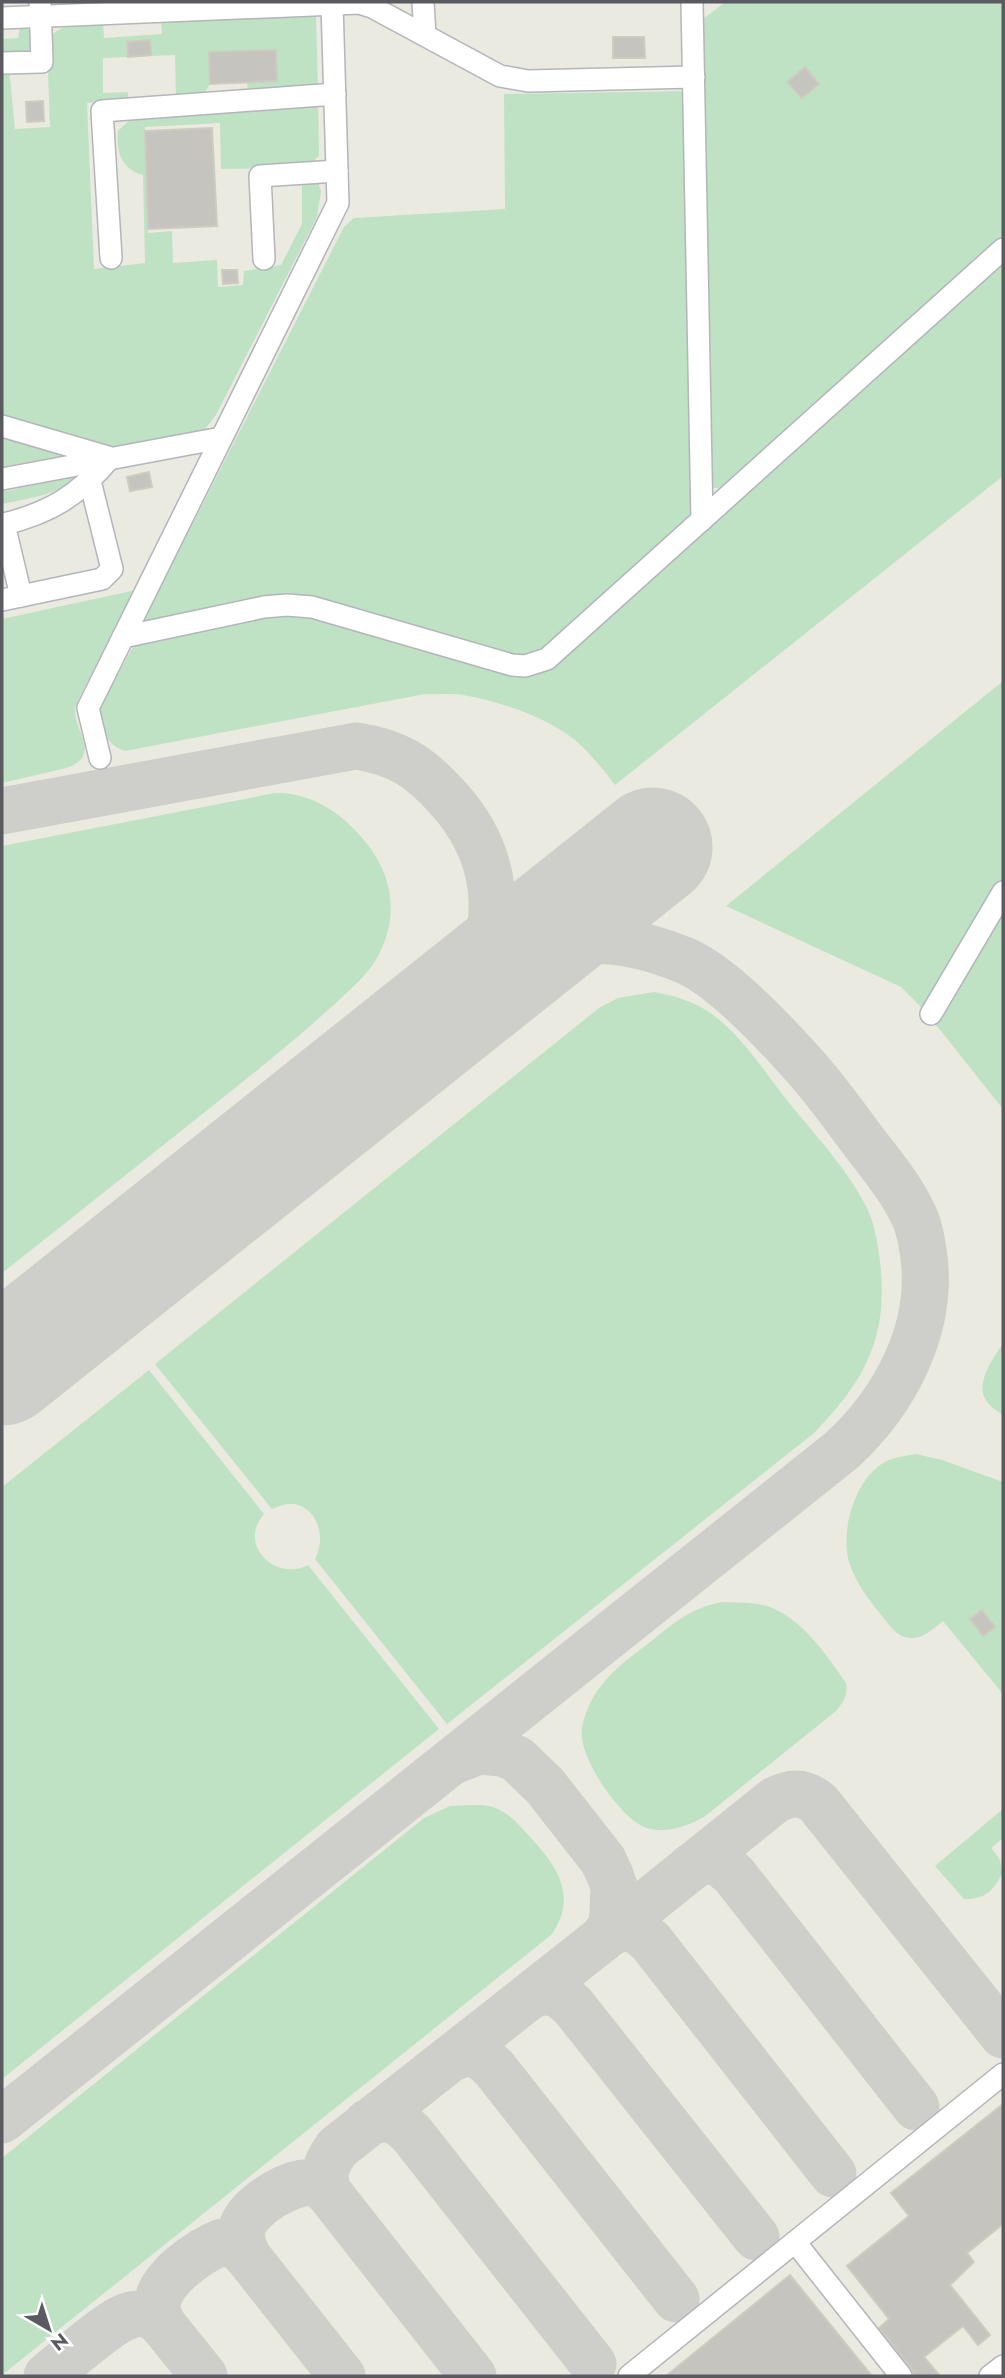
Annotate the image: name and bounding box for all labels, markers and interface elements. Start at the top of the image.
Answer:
north arrow [14,2294,84,2364]
text: N [45,2327,74,2357]

